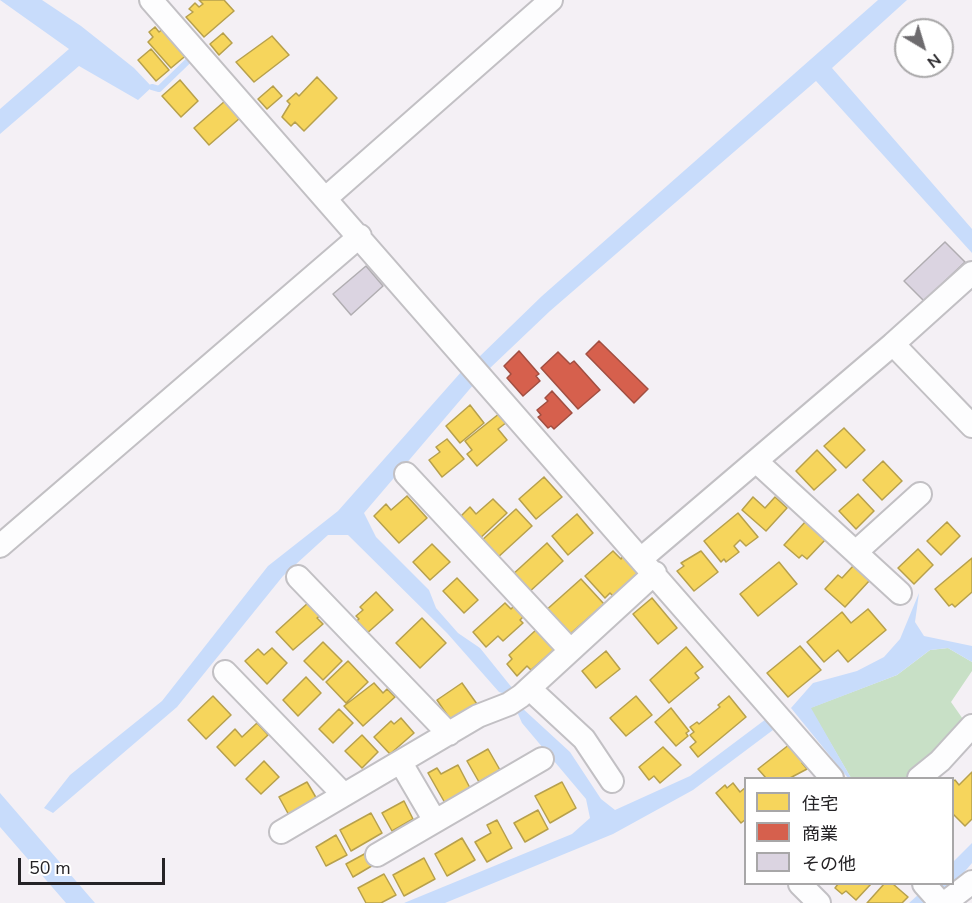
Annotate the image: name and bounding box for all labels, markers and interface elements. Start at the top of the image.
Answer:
north arrow [894,18,954,78]
text: N [922,48,945,73]
legend [744,777,954,885]
text: 住宅 [802,792,838,816]
text: 商業 [802,822,838,846]
scale bar [21,846,168,884]
text: その他 [802,852,856,876]
text: 50 m [29,856,71,880]

